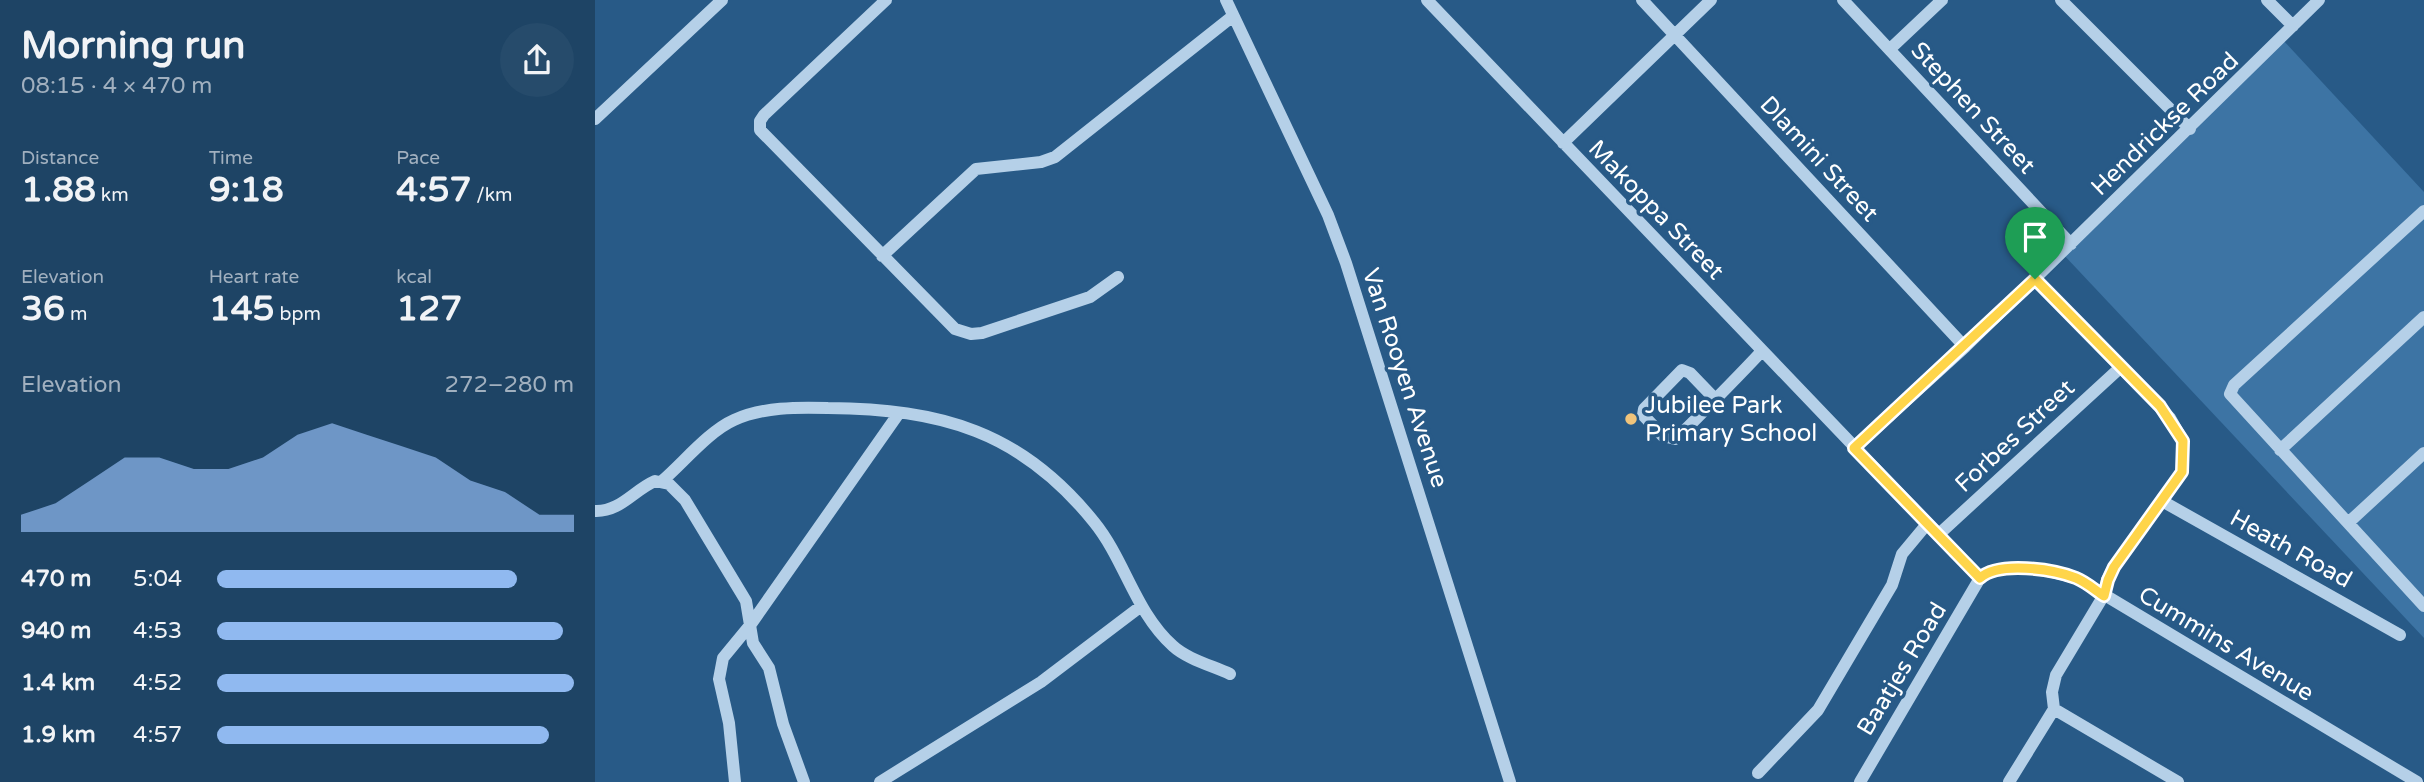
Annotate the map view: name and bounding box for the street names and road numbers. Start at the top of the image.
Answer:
street label: Stephen Street [1905,36,2041,180]
street label: Hendrickse Road [2085,46,2245,202]
street label: Dlamini Street [1754,90,1884,228]
street label: Makoppa Street [1582,134,1730,286]
street label: Van Rooyen Avenue [1356,265,1454,491]
street label: Forbes Street [1949,373,2081,499]
street label: Heath Road [2225,504,2357,594]
street label: Cummins Avenue [2133,580,2319,708]
street label: Baatjes Road [1851,597,1953,741]

